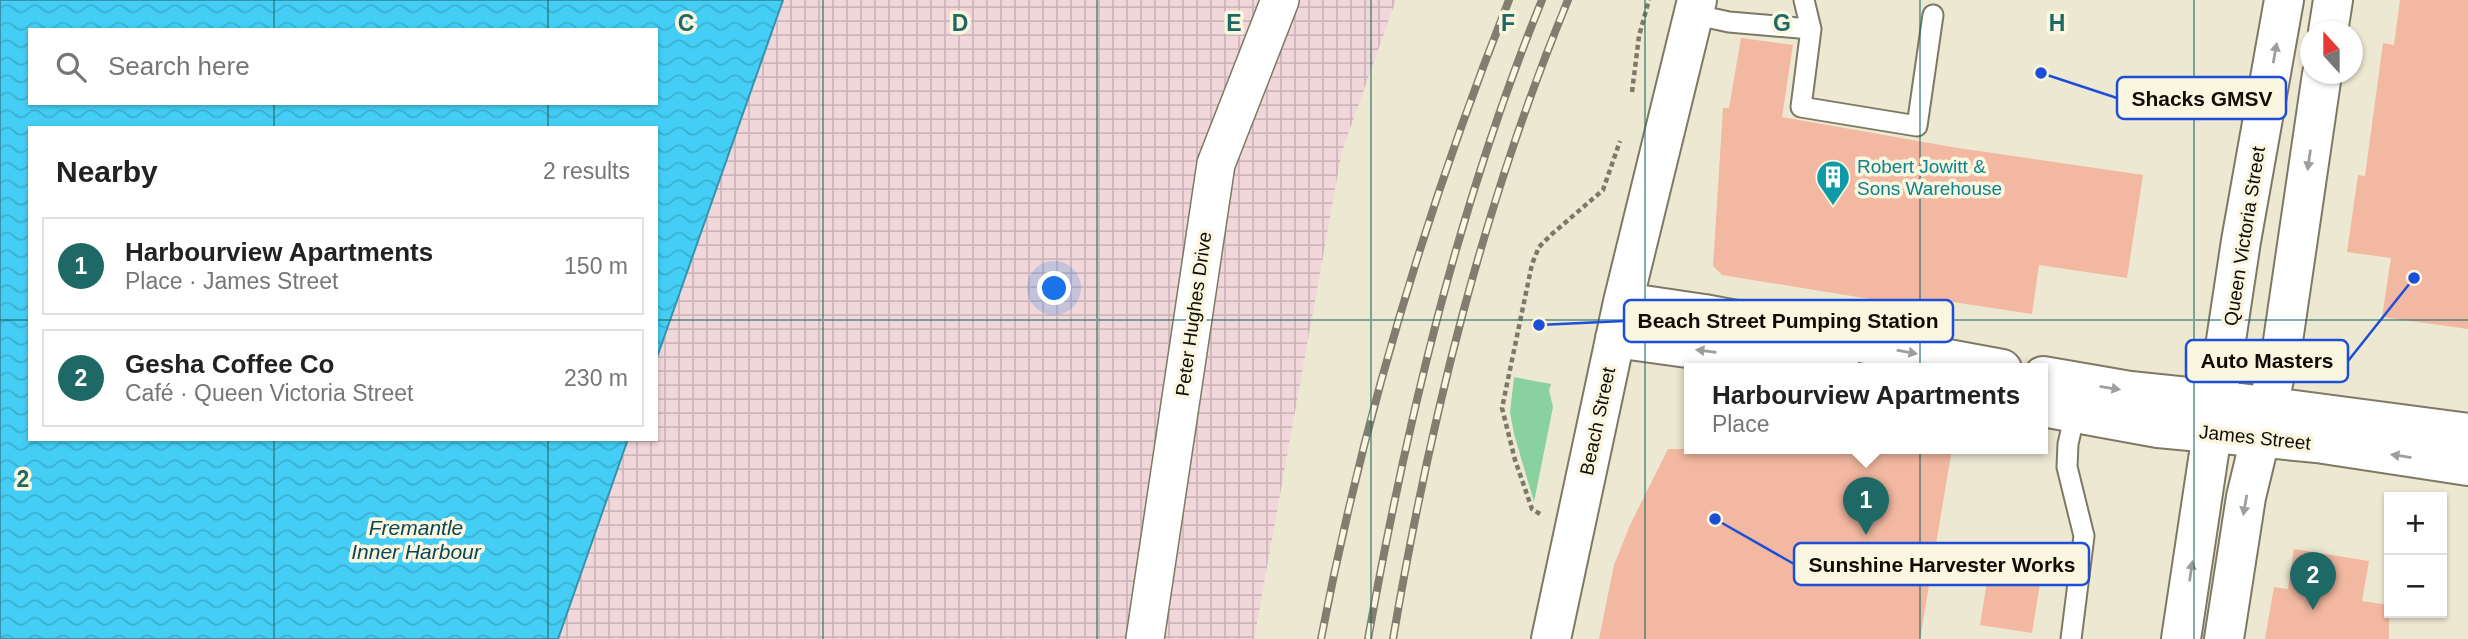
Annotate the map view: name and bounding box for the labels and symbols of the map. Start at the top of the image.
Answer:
text: C [678,10,694,36]
text: D [952,10,968,36]
text: E [1226,10,1242,36]
text: F [1501,10,1515,36]
text: G [1773,10,1791,36]
text: H [2049,10,2065,36]
north arrow [2300,21,2363,84]
one-way arrow [2270,42,2281,64]
callout: Shacks GMSV [2117,77,2286,119]
text: Shacks GMSV [2131,87,2273,110]
street label: Queen Victoria Street [2220,144,2269,327]
one-way arrow [2303,149,2314,171]
place label: Robert Jowitt & Sons Warehouse [1857,156,2002,199]
building icon: Robert Jowitt & Sons Warehouse [1814,158,1852,207]
street label: Peter Hughes Drive [1172,231,1215,398]
your location [1037,271,1071,305]
callout: Beach Street Pumping Station [1624,300,1953,342]
text: Beach Street Pumping Station [1637,309,1939,332]
callout: Auto Masters [2186,340,2348,382]
one-way arrow [1694,346,1716,357]
one-way arrow [1896,346,1918,357]
text: Auto Masters [2200,349,2334,372]
street label: Beach Street [1576,364,1619,477]
one-way arrow [2099,383,2121,394]
street label: James Street [2198,421,2312,454]
one-way arrow [2389,450,2411,461]
text: 2 [17,466,29,492]
pin: 1 [1843,477,1889,535]
one-way arrow [2239,494,2250,516]
water label: Fremantle Inner Harbour [351,516,482,563]
callout: Sunshine Harvester Works [1794,543,2089,585]
pin: 2 [2290,552,2336,610]
text: Sunshine Harvester Works [1809,553,2075,576]
one-way arrow [2186,560,2197,582]

